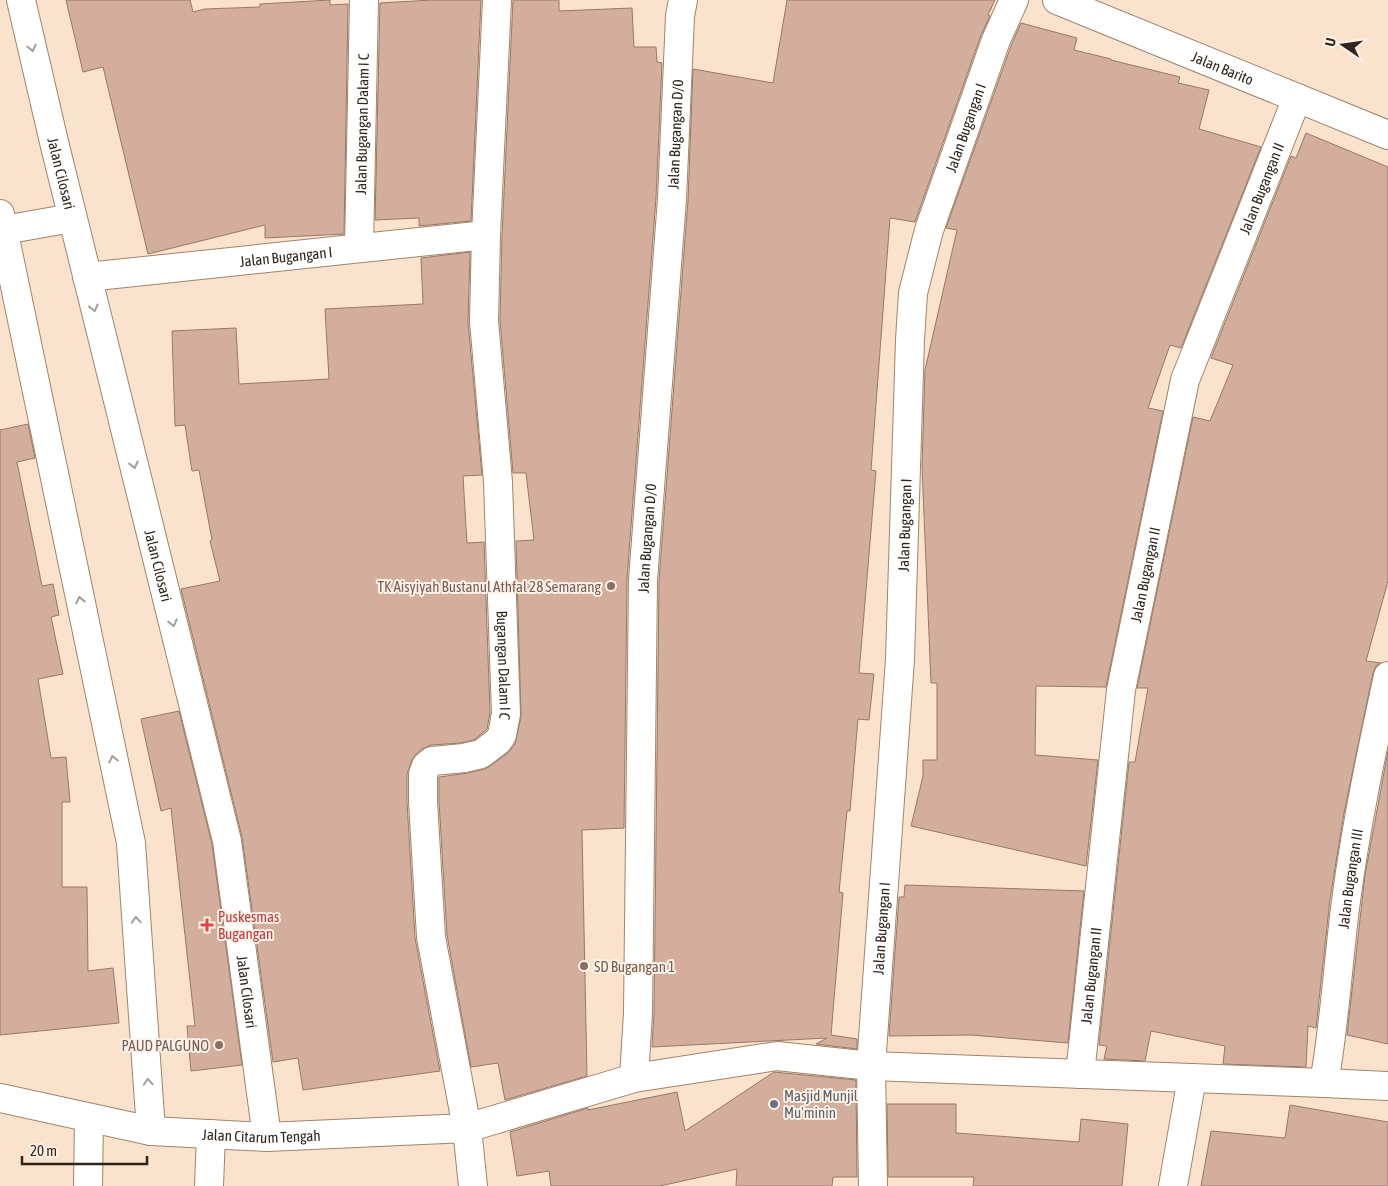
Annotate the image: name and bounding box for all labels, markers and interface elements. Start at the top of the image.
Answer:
north arrow [1318,20,1368,70]
text: U [1322,36,1339,48]
one-way arrow [26,43,37,52]
street label: Jalan Barito [1189,47,1256,88]
street label: Jalan Bugangan Dalam I C [352,53,371,195]
street label: Jalan Bugangan D/0 [664,79,686,190]
street label: Jalan Bugangan I [942,81,989,174]
street label: Jalan Cilosari [45,136,79,211]
street label: Jalan Bugangan II [1235,140,1287,237]
street label: Jalan Bugangan I [239,243,333,269]
one-way arrow [89,303,99,311]
one-way arrow [128,461,139,470]
street label: Jalan Bugangan I [894,478,914,572]
street label: Jalan Bugangan D/0 [634,483,659,593]
street label: Jalan Bugangan II [1127,525,1163,624]
street label: Jalan Cilosari [142,528,176,603]
place label: TK Aisyiyah Bustanul Athfal 28 Semarang [377,578,602,595]
marker: TK Aisyiyah Bustanul Athfal 28 Semarang [605,580,617,592]
one-way arrow [76,596,86,605]
street label: Bugangan Dalam I C [494,610,515,721]
one-way arrow [167,619,178,628]
one-way arrow [109,755,119,764]
street label: Jalan Bugangan III [1334,827,1366,930]
street label: Jalan Bugangan I [869,881,893,975]
place label: Puskesmas Bugangan [218,908,279,942]
one-way arrow [131,916,142,924]
marker: Puskesmas Bugangan [200,918,214,932]
street label: Jalan Bugangan II [1077,926,1104,1025]
street label: Jalan Cilosari [234,954,261,1029]
place label: SD Bugangan 1 [594,958,675,975]
marker: SD Bugangan 1 [578,960,590,972]
place label: PAUD PALGUNO [122,1037,209,1054]
marker: PAUD PALGUNO [213,1039,225,1051]
one-way arrow [143,1078,154,1086]
place label: Masjid Munjil Mu'minin [784,1087,858,1121]
marker: Masjid Munjil Mu'minin [768,1098,780,1110]
street label: Jalan Citarum Tengah [202,1125,321,1146]
scale bar [22,1134,148,1166]
text: 20 m [30,1142,57,1159]

